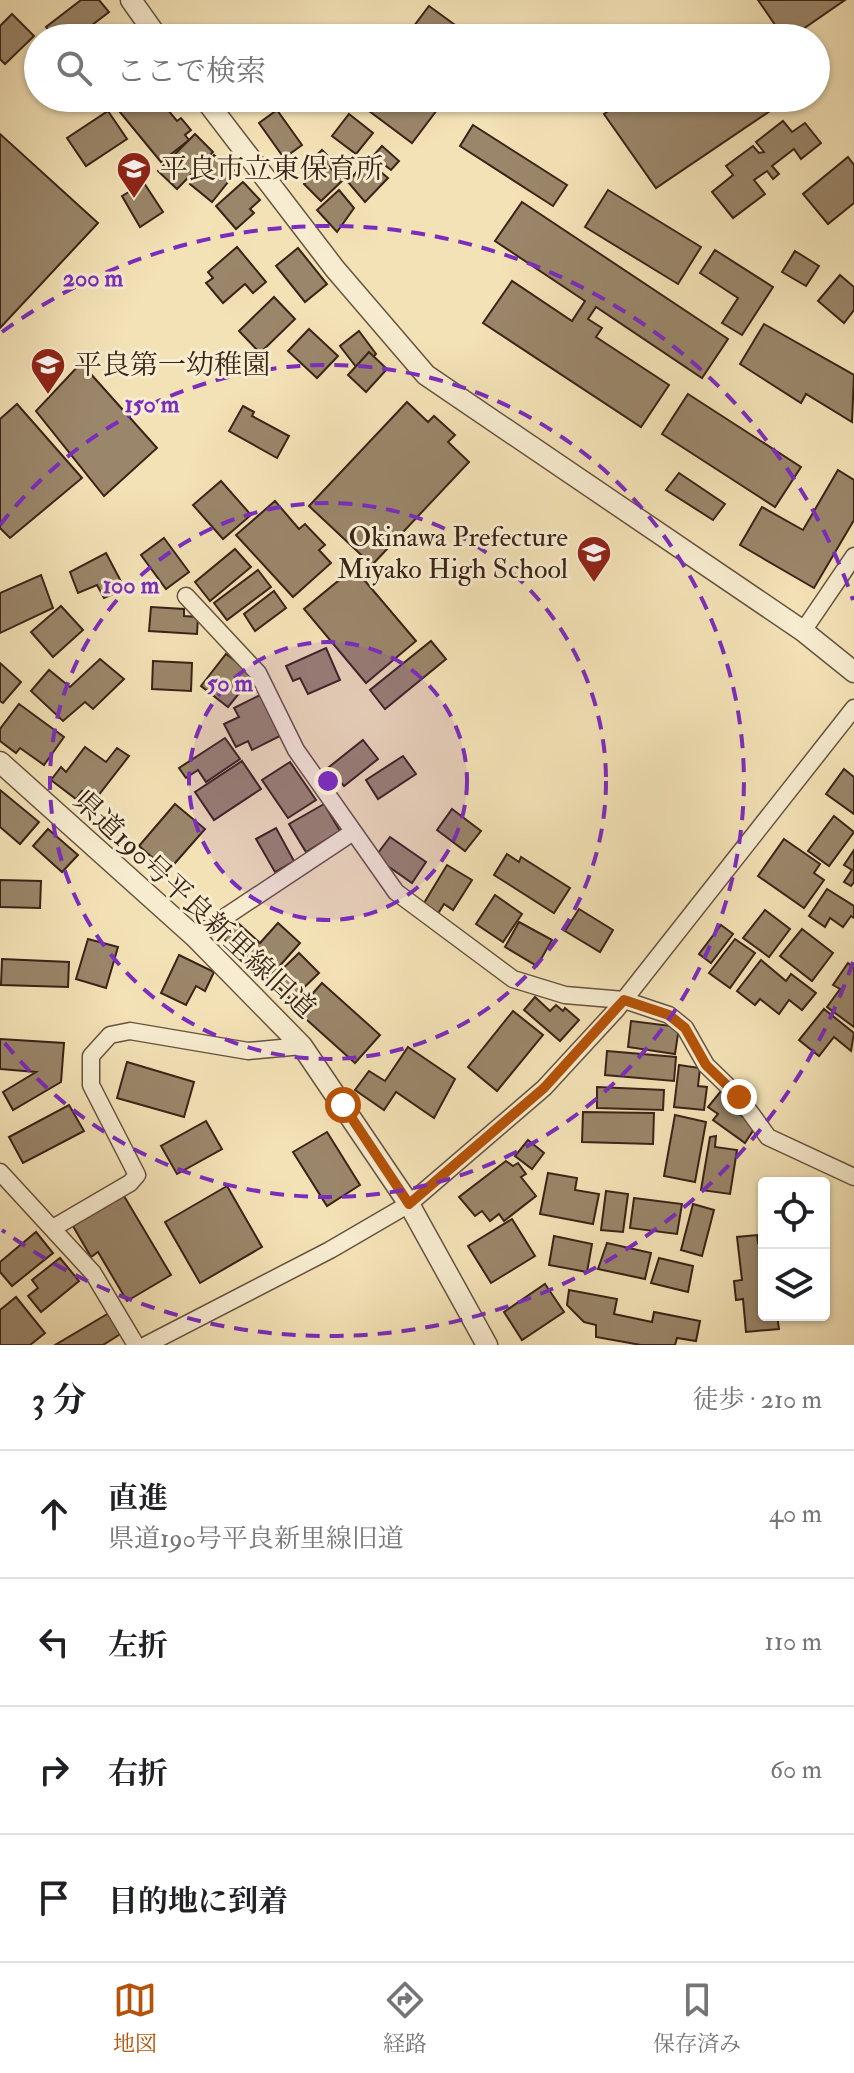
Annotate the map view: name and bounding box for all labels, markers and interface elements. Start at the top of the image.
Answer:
search box [24,24,830,112]
icon: search [52,46,96,90]
text: ここで検索 [116,53,266,90]
school or university icon: 平良市立東保育所 [115,150,153,200]
place label: 平良市立東保育所 [160,152,384,187]
text: 200 m [63,263,124,294]
school or university icon: 平良第一幼稚園 [29,346,67,396]
place label: 平良第一幼稚園 [74,348,270,383]
text: 150 m [125,389,180,420]
place label: Okinawa Prefecture Miyako High School [337,520,568,587]
school or university icon: Okinawa Prefecture Miyako High School [575,534,613,584]
text: 100 m [103,570,160,601]
text: 50 m [207,668,254,699]
centre of rings [314,767,342,795]
street label: 県道190号平良新里線旧道 [66,784,322,1026]
route end [721,1079,757,1115]
route start [325,1087,361,1123]
map controls [758,1177,830,1321]
button: locate [758,1177,830,1249]
button: layers [758,1249,830,1321]
text: 3 分 [32,1379,86,1422]
text: 徒歩 · 210 m [693,1384,822,1416]
text: 直進 [108,1480,168,1517]
icon: ahead [32,1492,76,1536]
text: 40 m [769,1498,822,1530]
text: 県道190号平良新里線旧道 [108,1523,404,1555]
icon: left [32,1620,76,1664]
text: 110 m [765,1626,822,1658]
text: 左折 [108,1627,168,1664]
icon: right [32,1748,76,1792]
text: 60 m [770,1754,822,1786]
text: 右折 [108,1755,168,1792]
icon: arrive [32,1876,76,1920]
text: 目的地に到着 [108,1883,288,1920]
tab: 地図 [113,1978,157,2058]
tab: 経路 [383,1978,427,2058]
tab: 保存済み [653,1978,741,2058]

